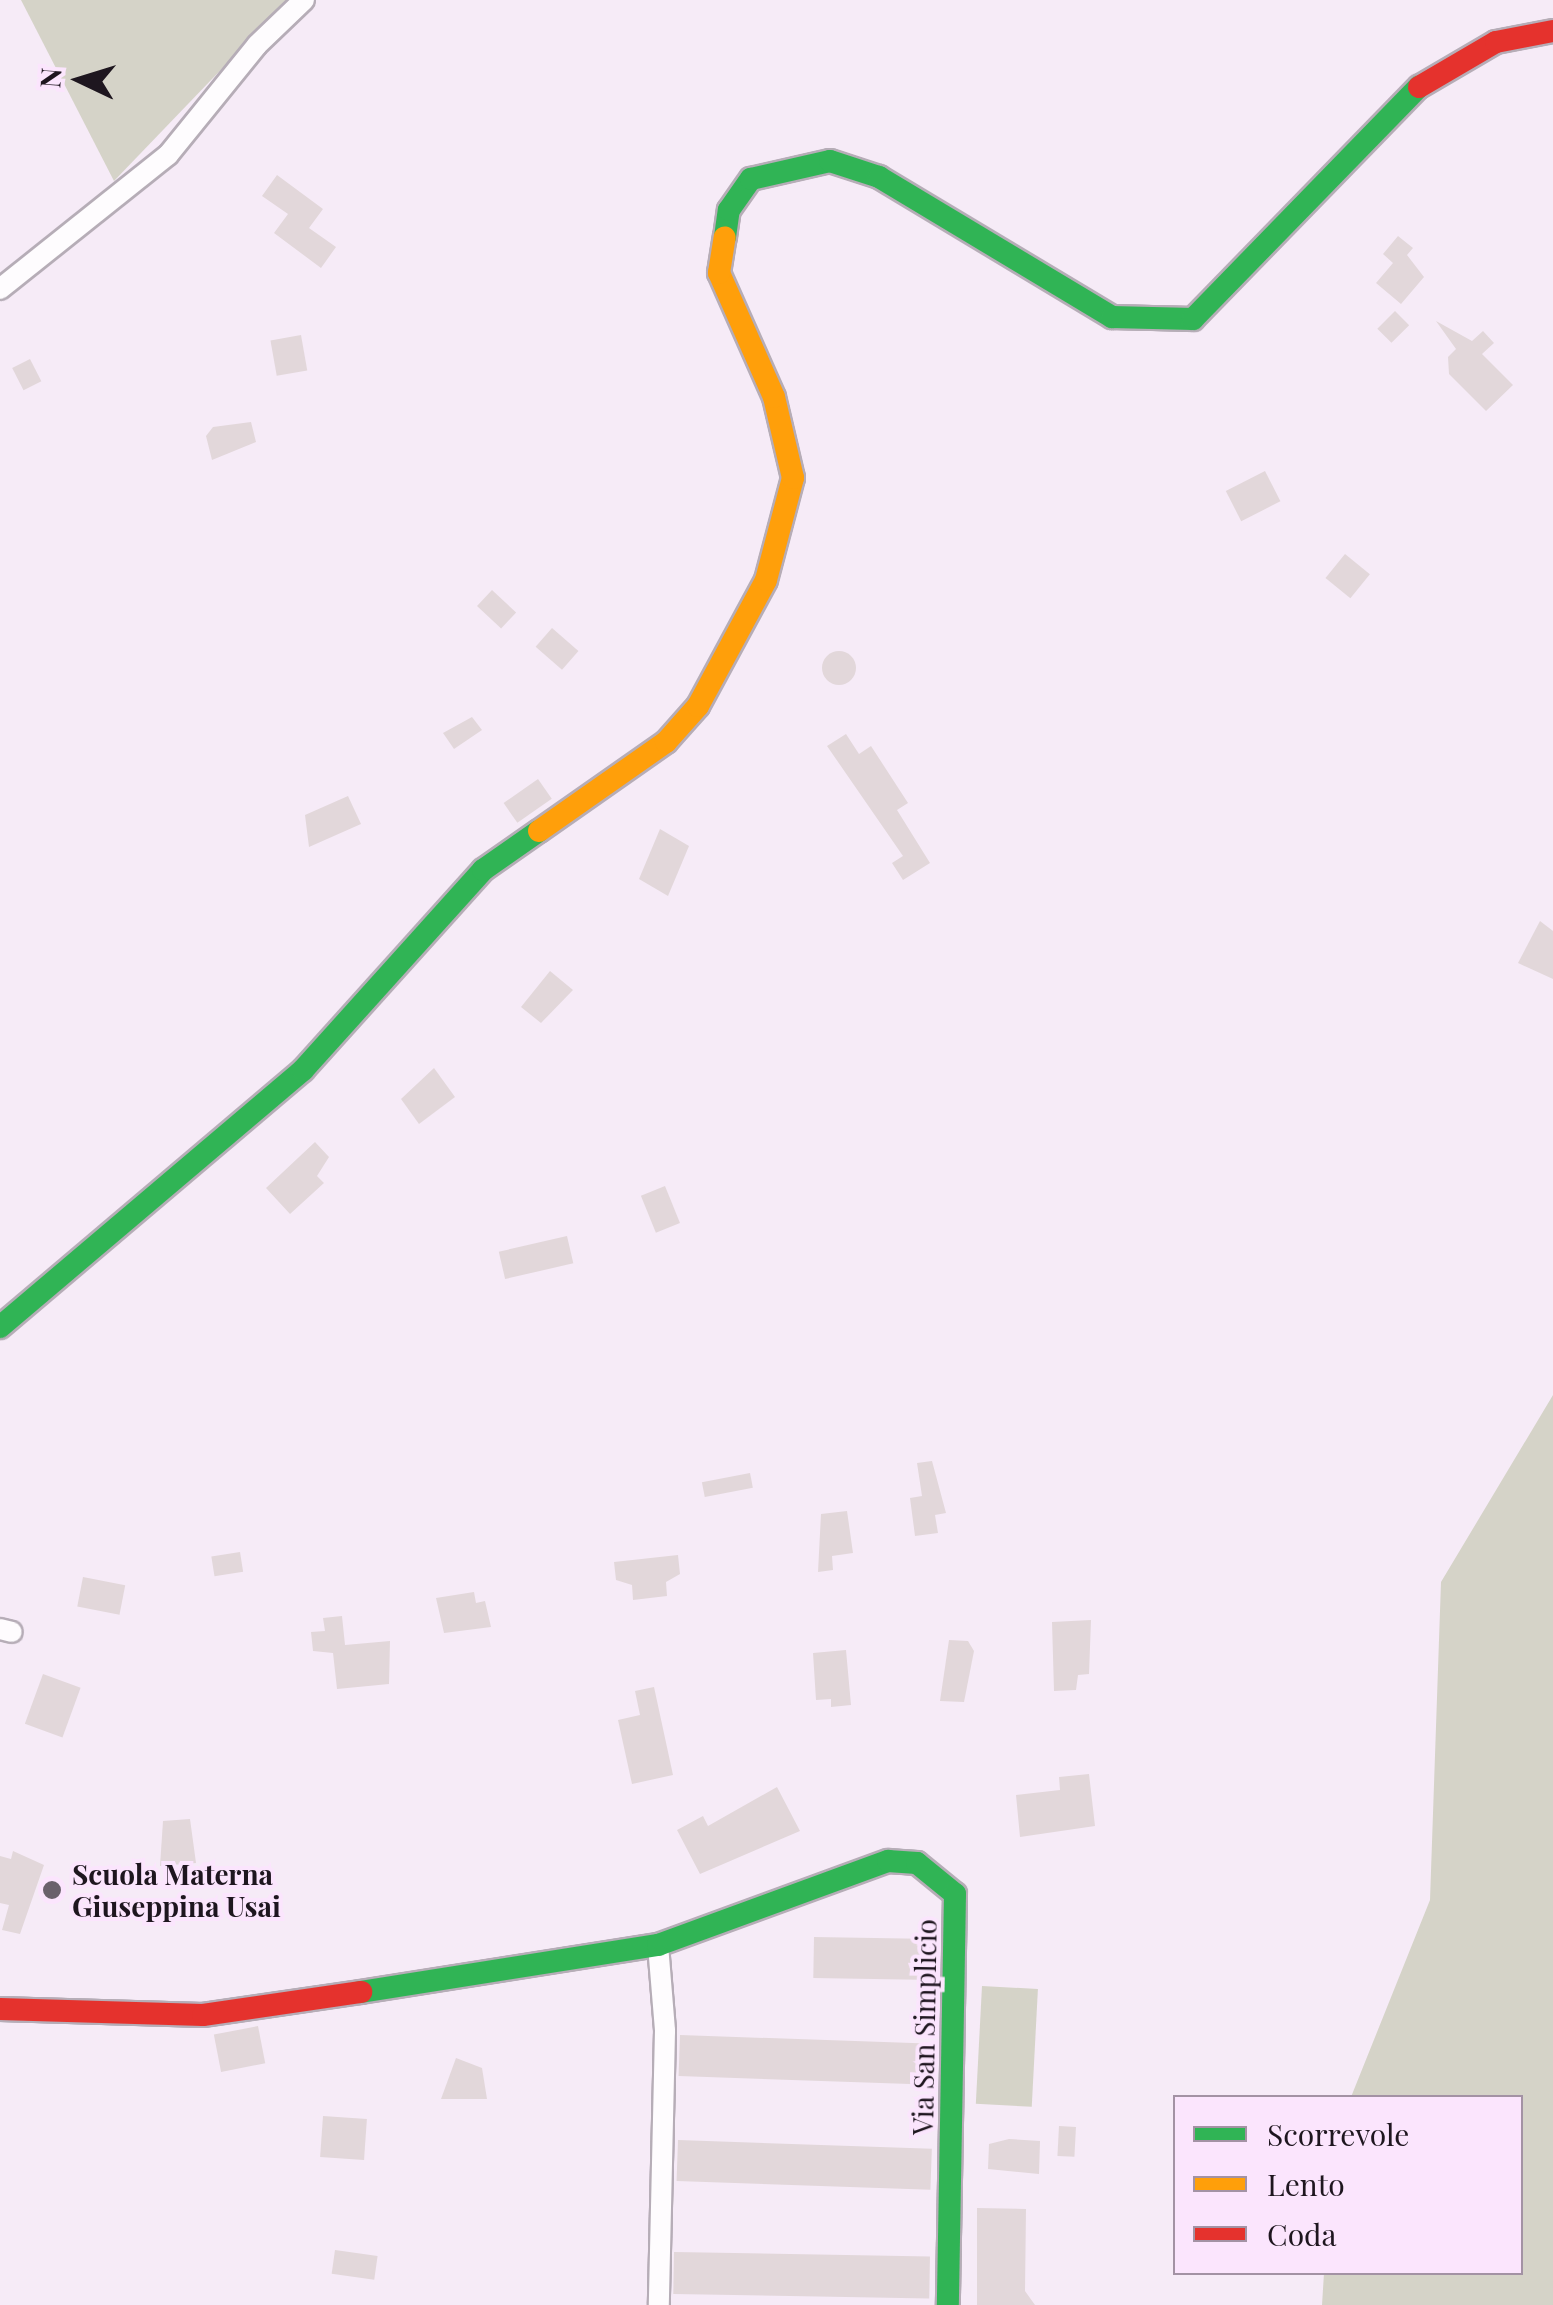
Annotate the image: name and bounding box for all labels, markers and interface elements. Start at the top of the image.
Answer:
north arrow [30,30,130,130]
text: N [30,66,69,89]
place label: Scuola Materna Giuseppina Usai [72,1857,281,1923]
marker: Scuola Materna Giuseppina Usai [41,1879,63,1901]
street label: Via San Simplicio [905,1918,943,2136]
legend [1173,2095,1523,2275]
text: Scorrevole [1267,2114,1409,2154]
text: Lento [1267,2164,1345,2204]
text: Coda [1267,2214,1336,2254]

